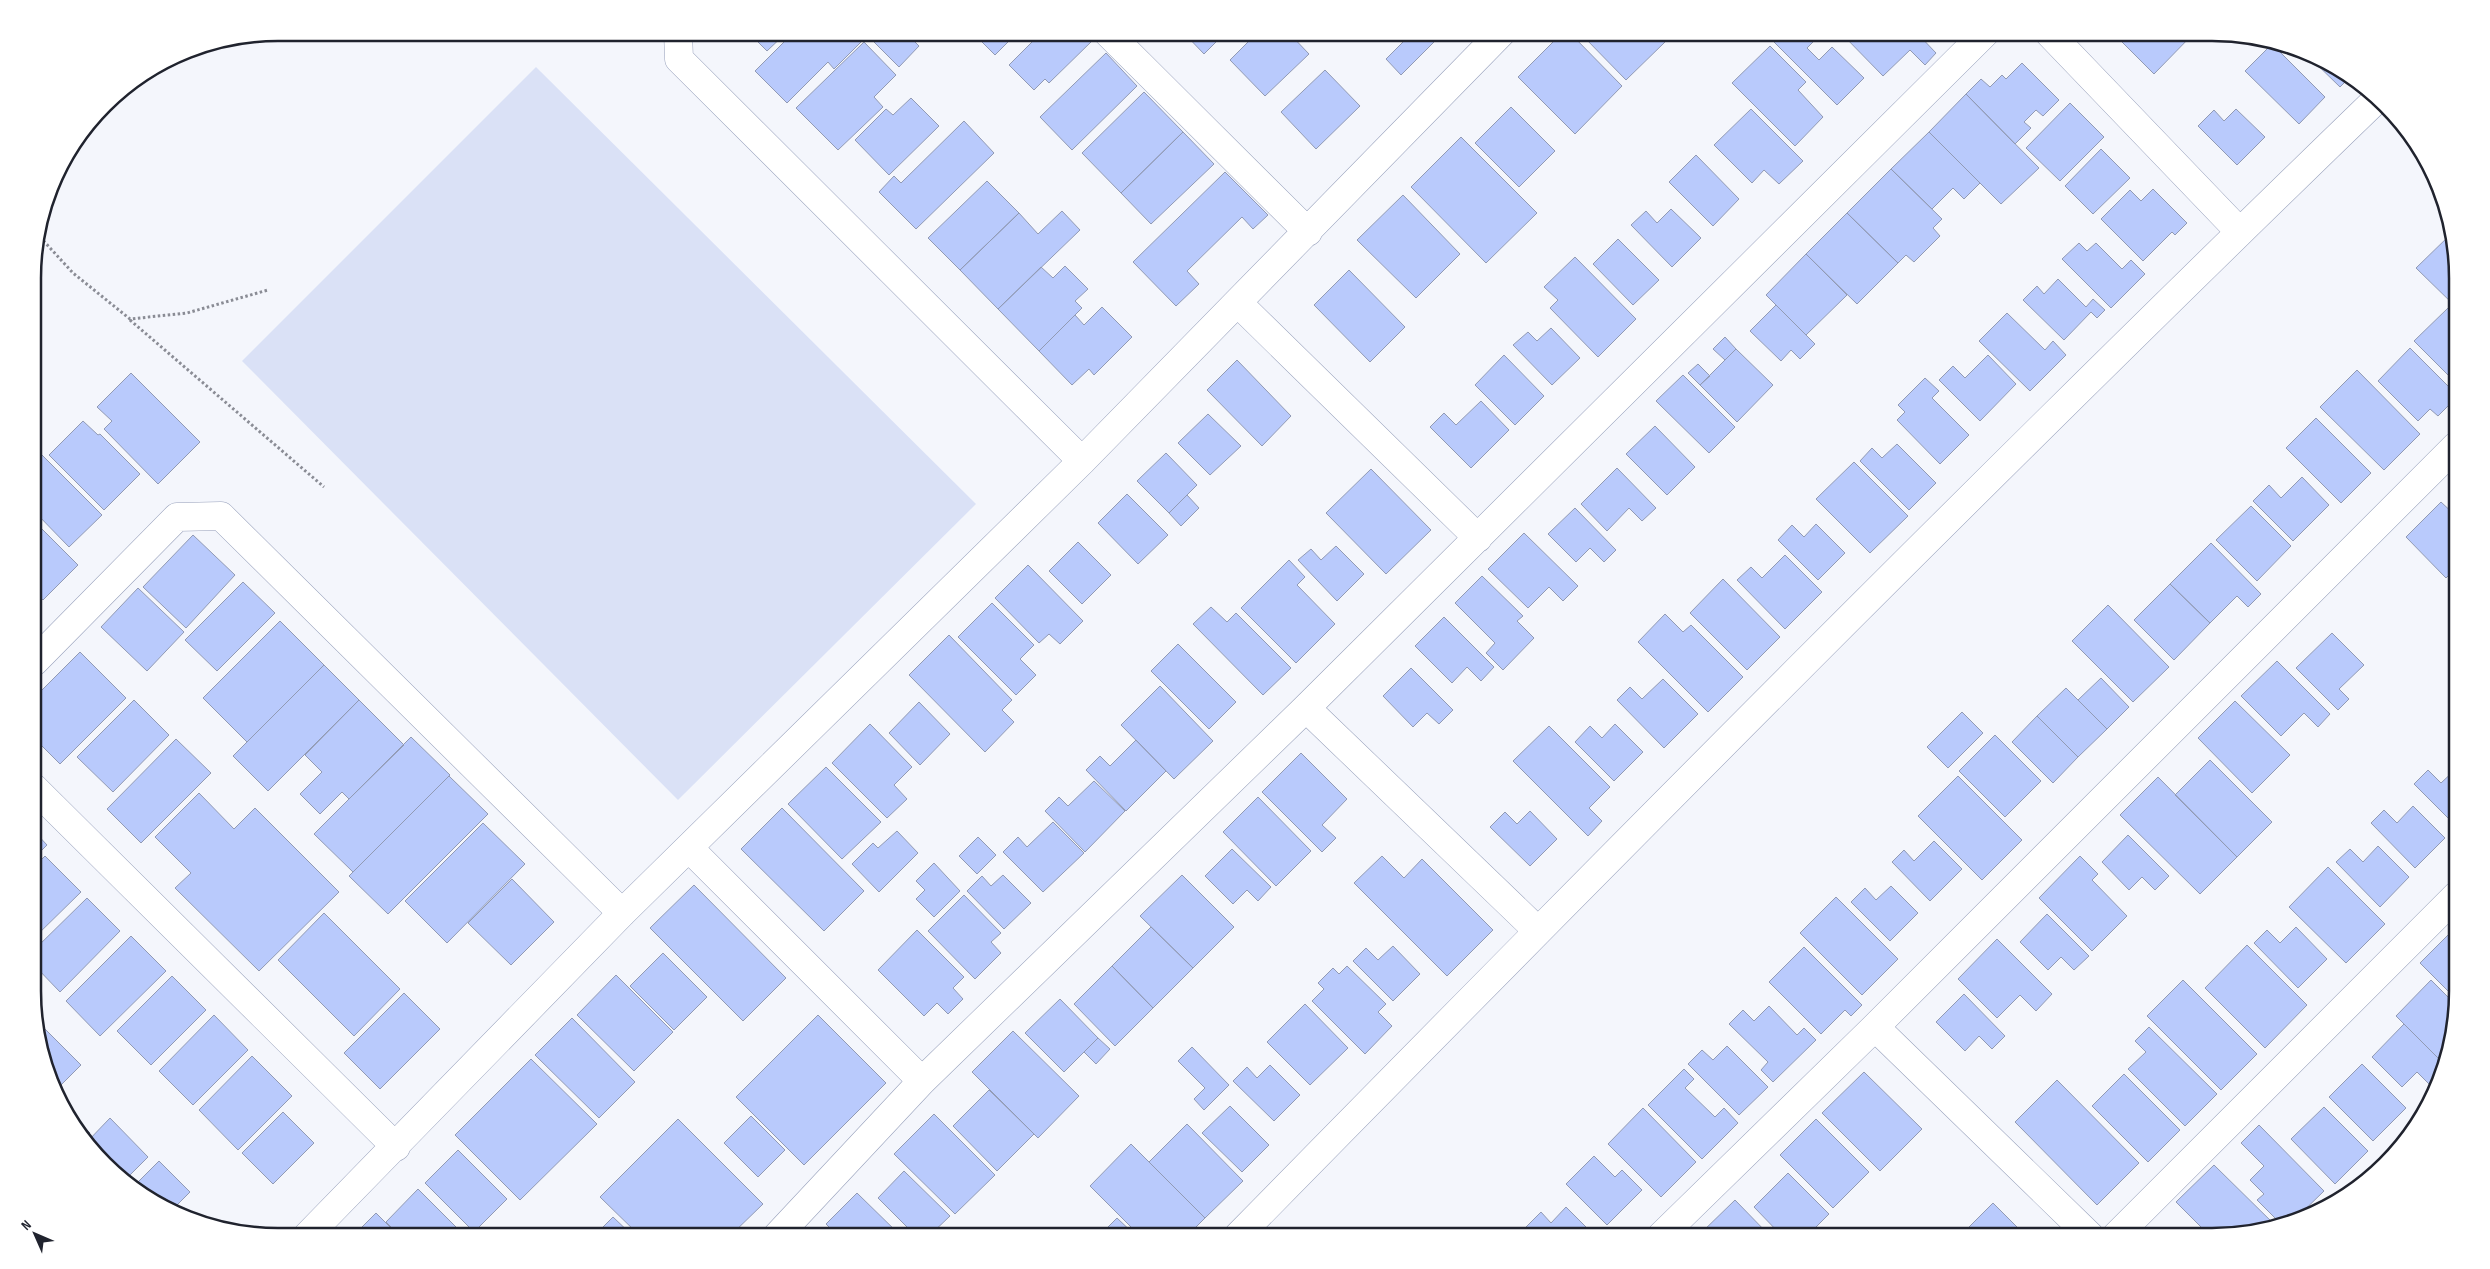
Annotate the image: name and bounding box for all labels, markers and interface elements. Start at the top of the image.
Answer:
north arrow [10,1209,60,1259]
text: N [18,1217,35,1234]

